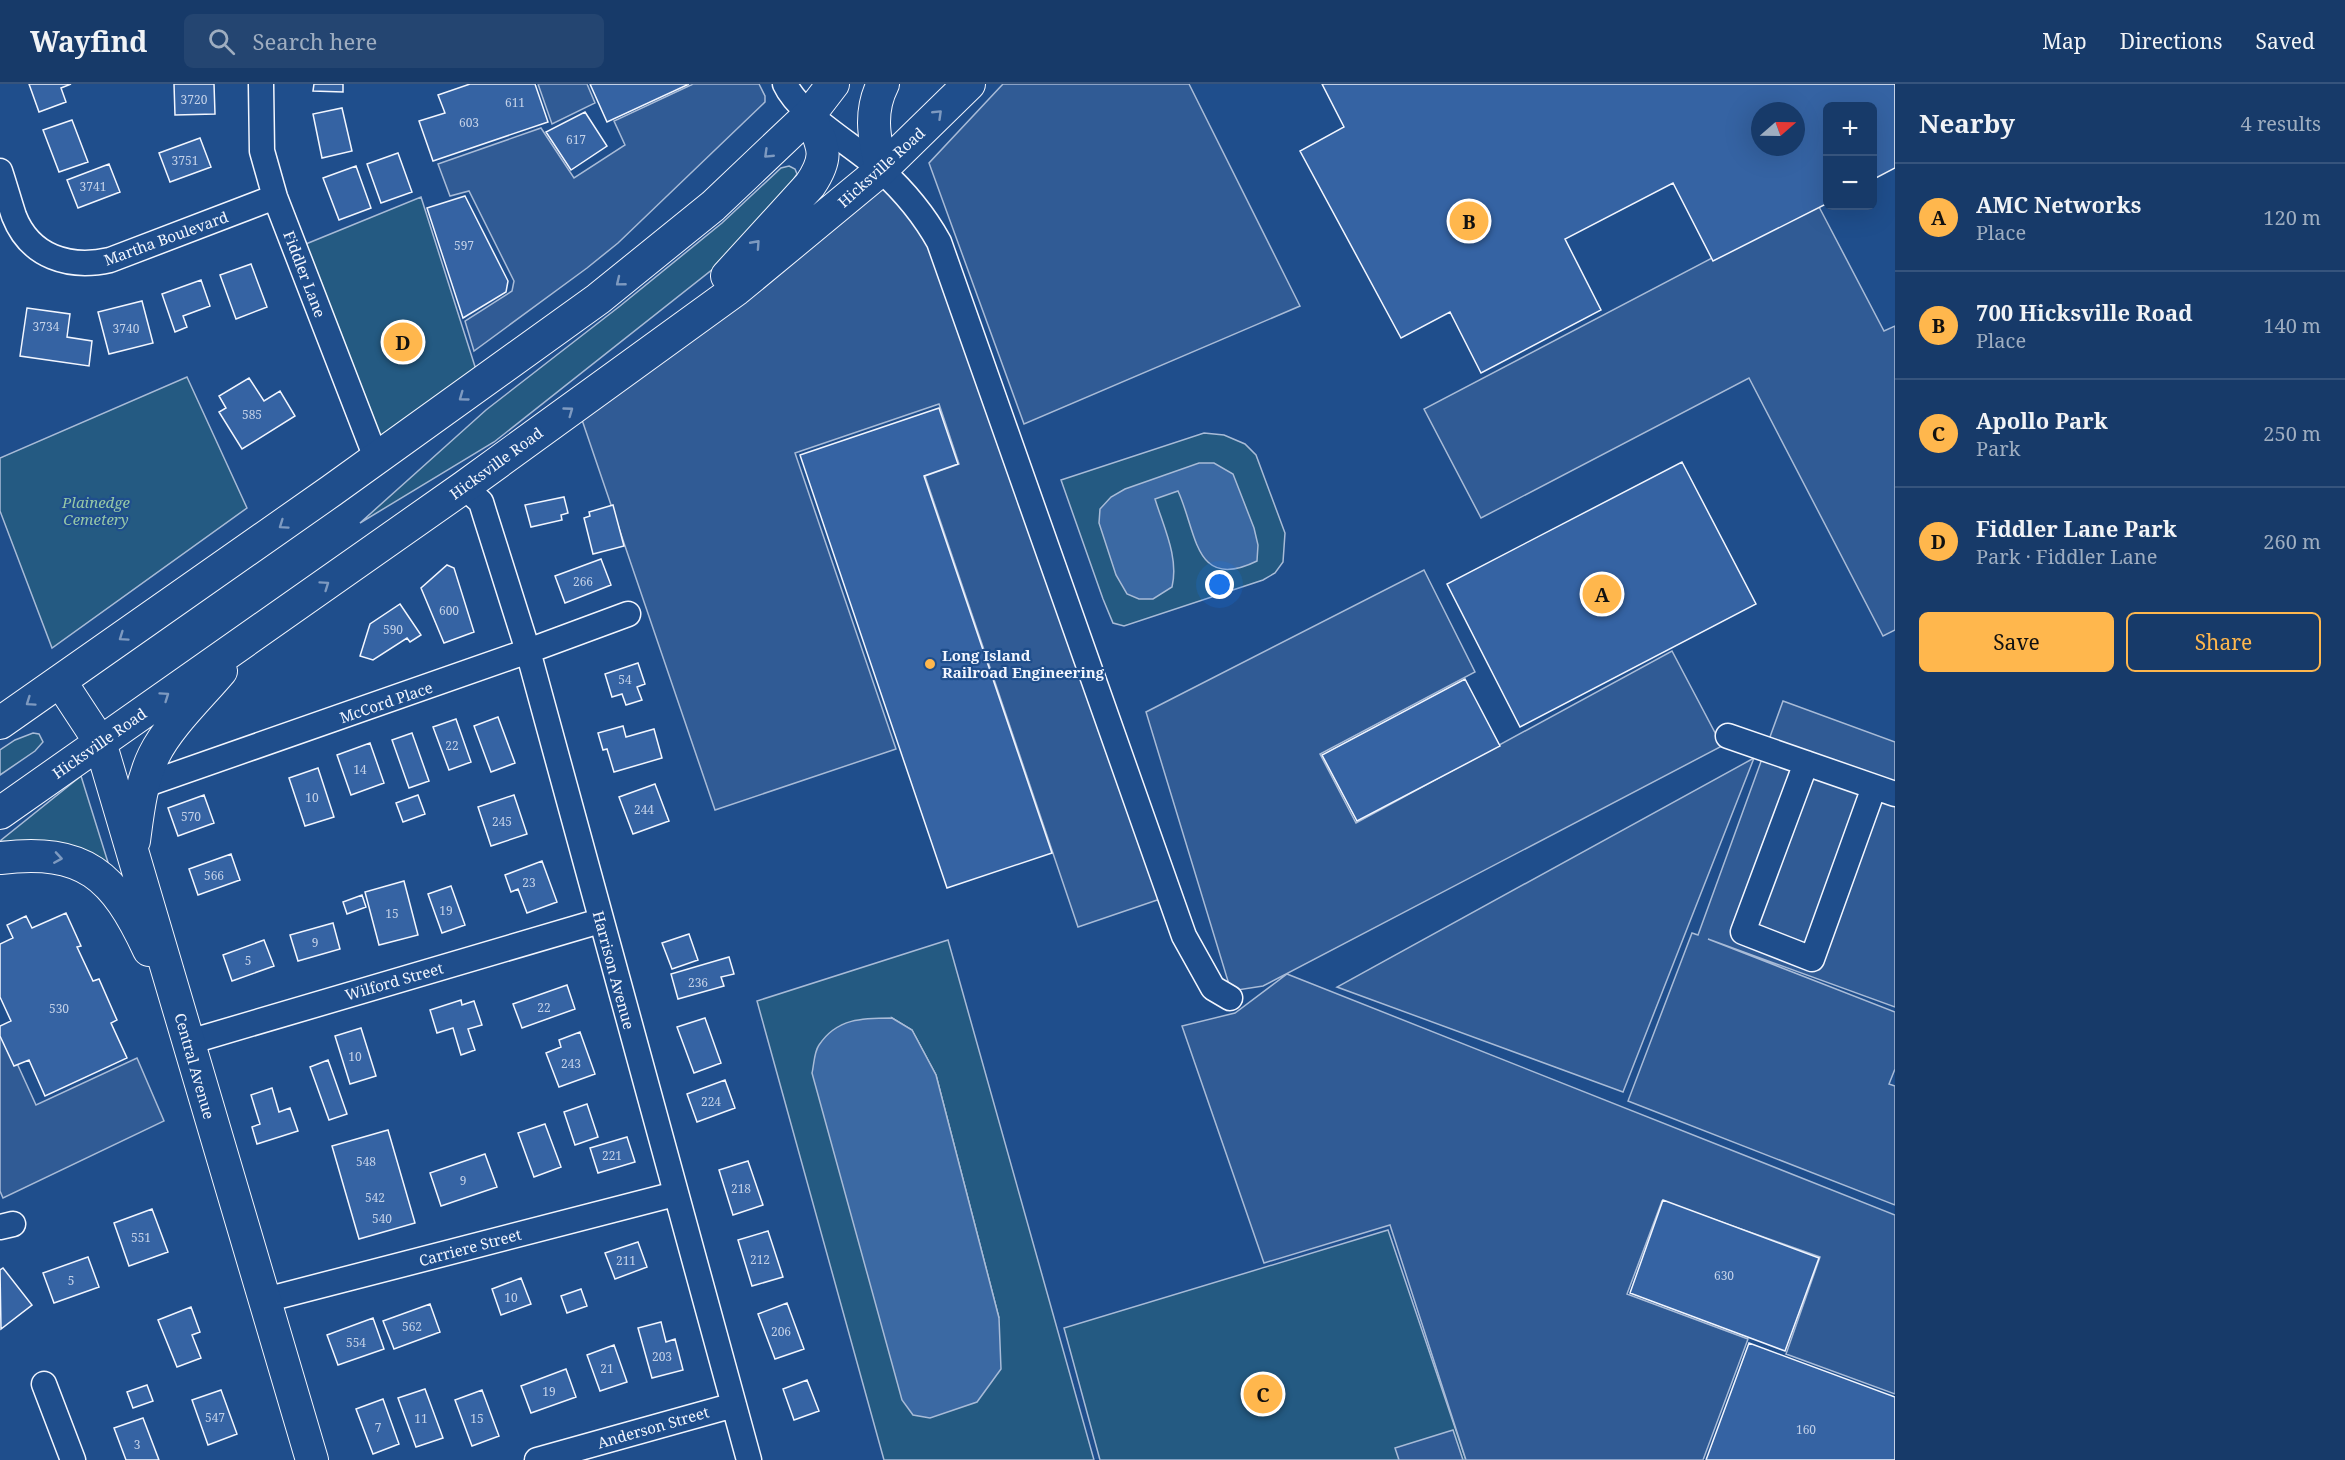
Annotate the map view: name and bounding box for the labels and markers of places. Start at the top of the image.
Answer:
pin: B [1450,198,1488,244]
pin: D [384,320,422,364]
pin: A [1582,572,1622,616]
place label: Long Island Railroad Engineering [942,645,1105,682]
marker: Long Island Railroad Engineering [923,657,937,671]
pin: C [1244,1372,1282,1416]

